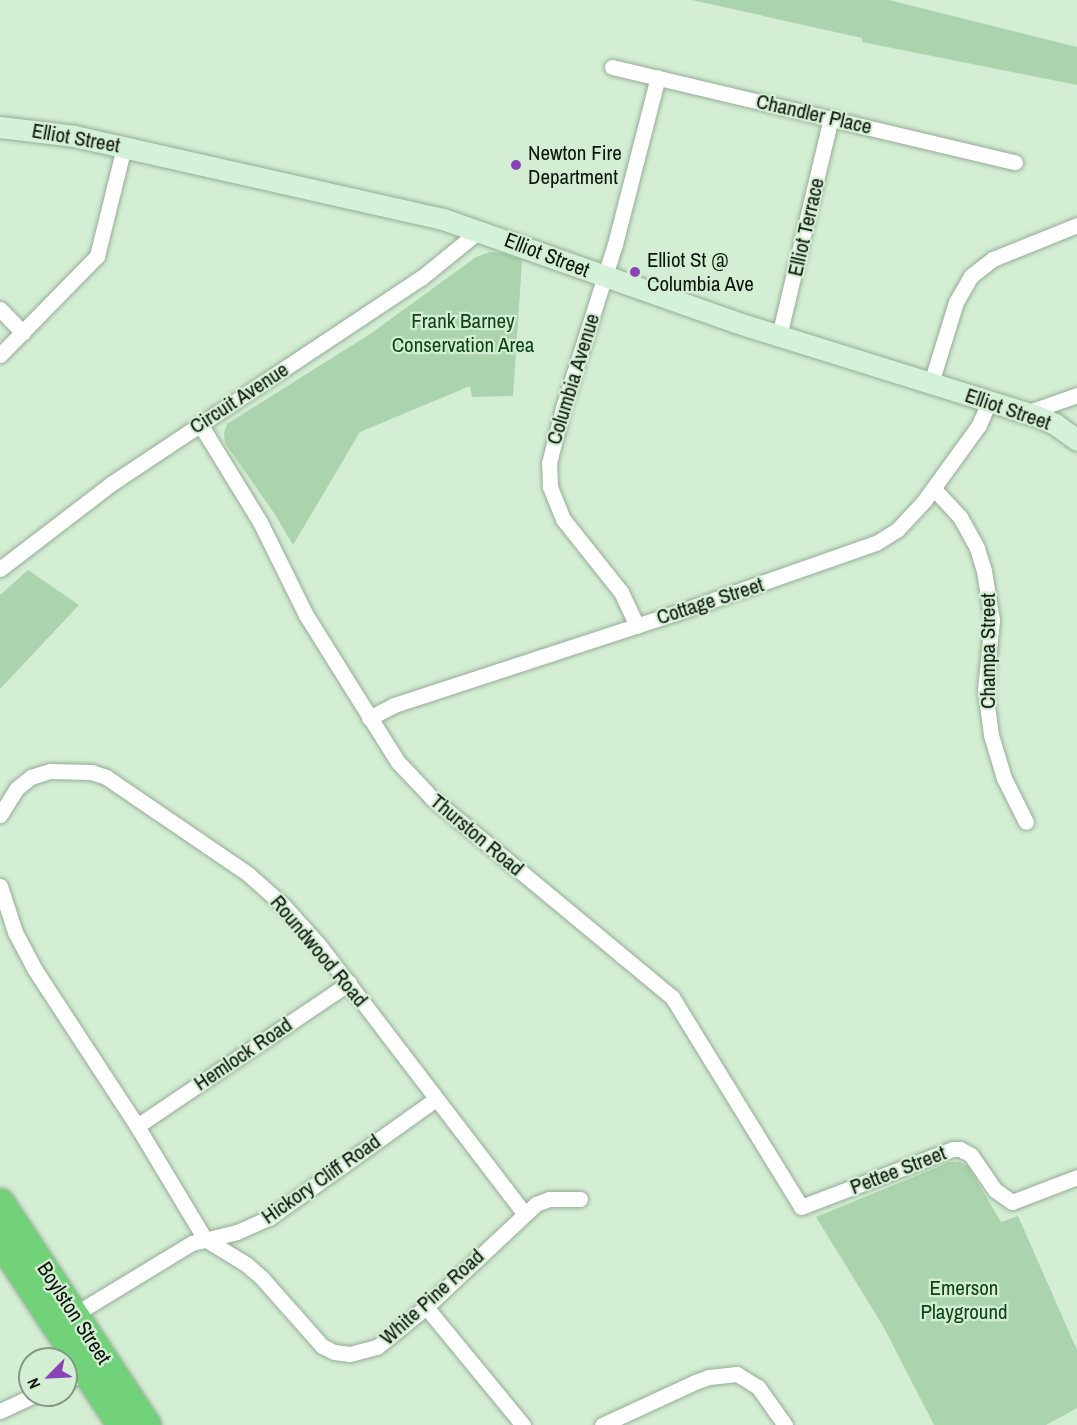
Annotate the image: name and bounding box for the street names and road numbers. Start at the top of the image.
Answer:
street label: Chandler Place [754,88,874,140]
street label: Elliot Street [30,118,122,158]
street label: Elliot Terrace [782,175,830,279]
street label: Elliot Street [501,227,593,283]
street label: Columbia Avenue [541,310,605,448]
street label: Circuit Avenue [184,356,294,440]
street label: Elliot Street [962,383,1054,435]
street label: Cottage Street [653,572,767,630]
street label: Champa Street [975,593,1001,709]
street label: Thurston Road [425,789,529,881]
street label: Roundwood Road [265,890,373,1012]
street label: Hemlock Road [189,1012,297,1096]
street label: Hickory Cliff Road [257,1129,385,1229]
street label: Pettee Street [847,1140,949,1200]
street label: White Pine Road [375,1244,489,1350]
street label: Boylston Street [32,1257,116,1369]

